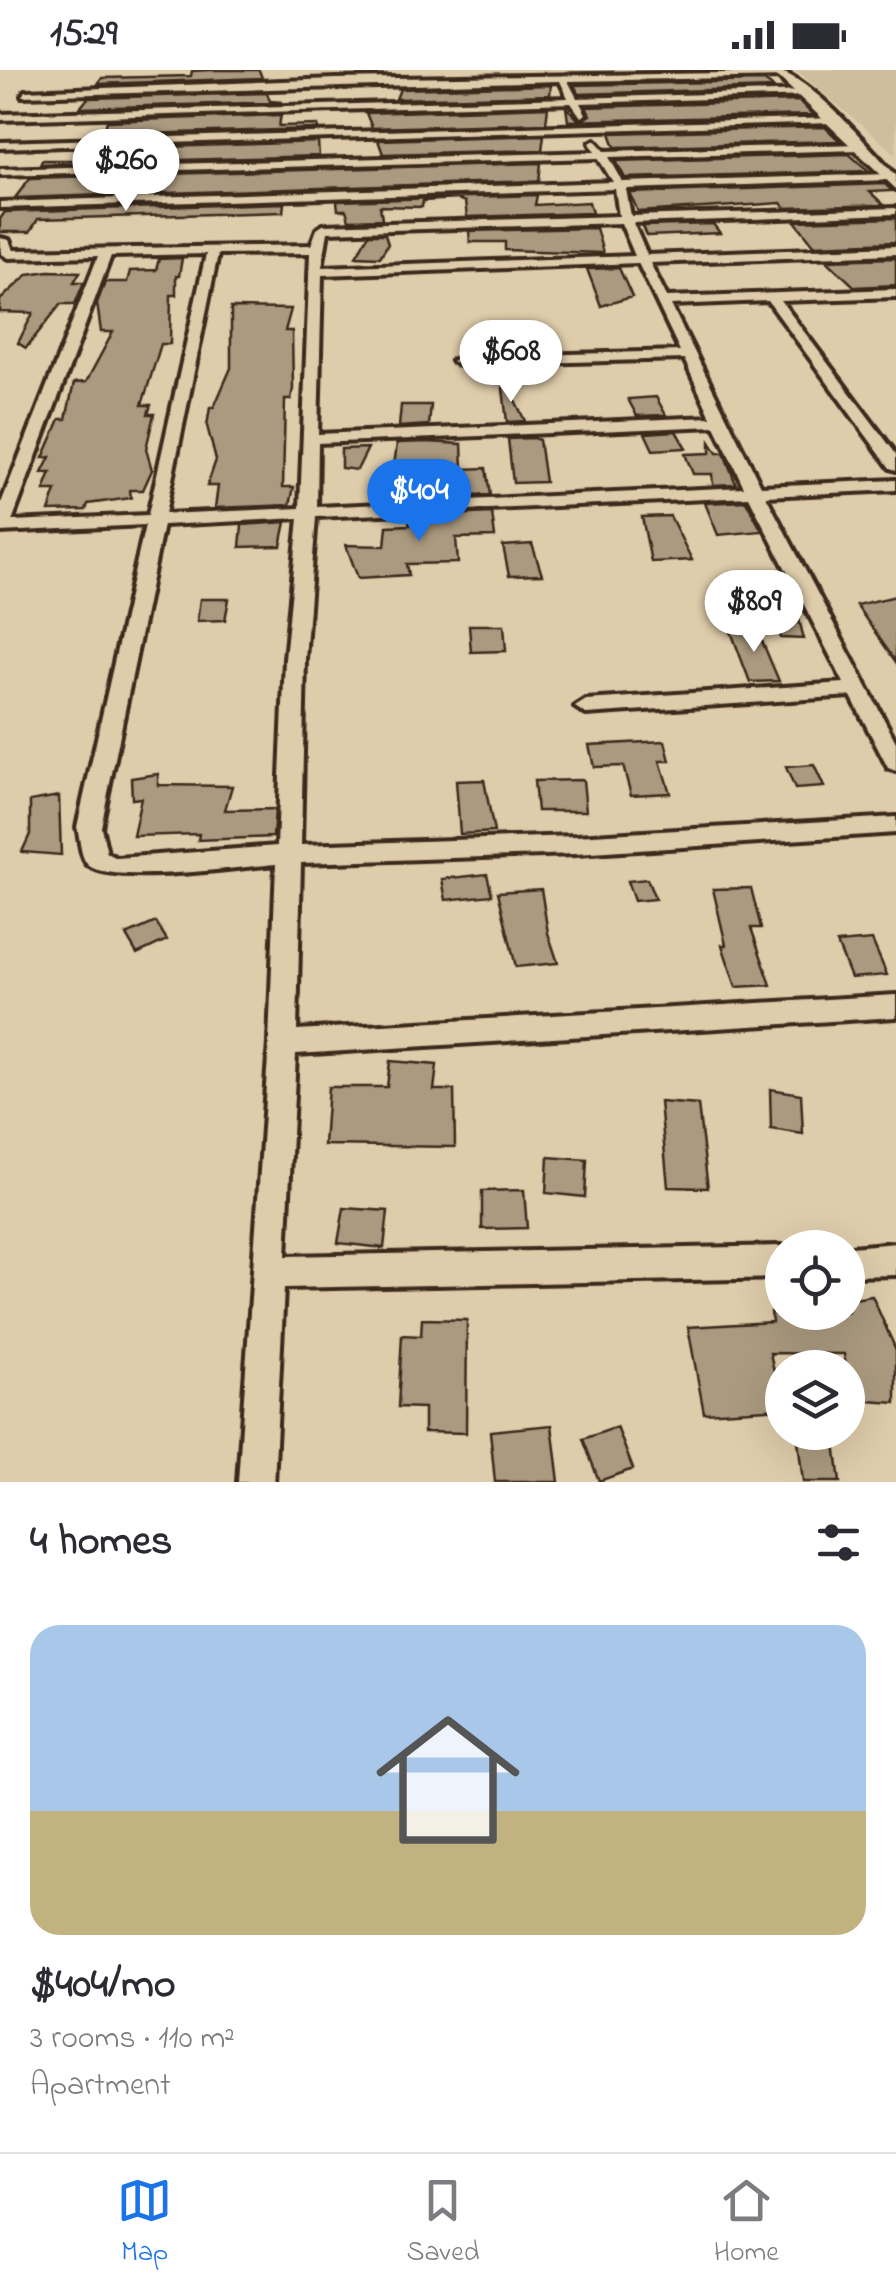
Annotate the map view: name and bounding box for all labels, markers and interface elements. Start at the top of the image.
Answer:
text: 15:29 [50,7,117,63]
pin: $260 [67,129,185,214]
text: $260 [94,138,158,185]
pin: $608 [452,320,570,405]
text: $608 [481,329,541,376]
pin: $404 [360,459,478,544]
text: $404 [389,468,449,515]
pin: $809 [695,570,813,655]
text: $809 [727,579,781,626]
map controls [765,1230,865,1450]
button: locate [765,1230,865,1330]
button: layers [765,1350,865,1450]
text: 4 homes [30,1512,172,1573]
icon: filters [811,1515,866,1570]
icon: home [358,1690,538,1870]
text: $404/mo [30,1955,176,2016]
text: 3 rooms · 110 m² [30,2016,235,2063]
text: Apartment [30,2063,171,2110]
tab: Map [117,2173,172,2274]
tab: Saved [406,2173,479,2274]
tab: Home [714,2173,779,2274]

